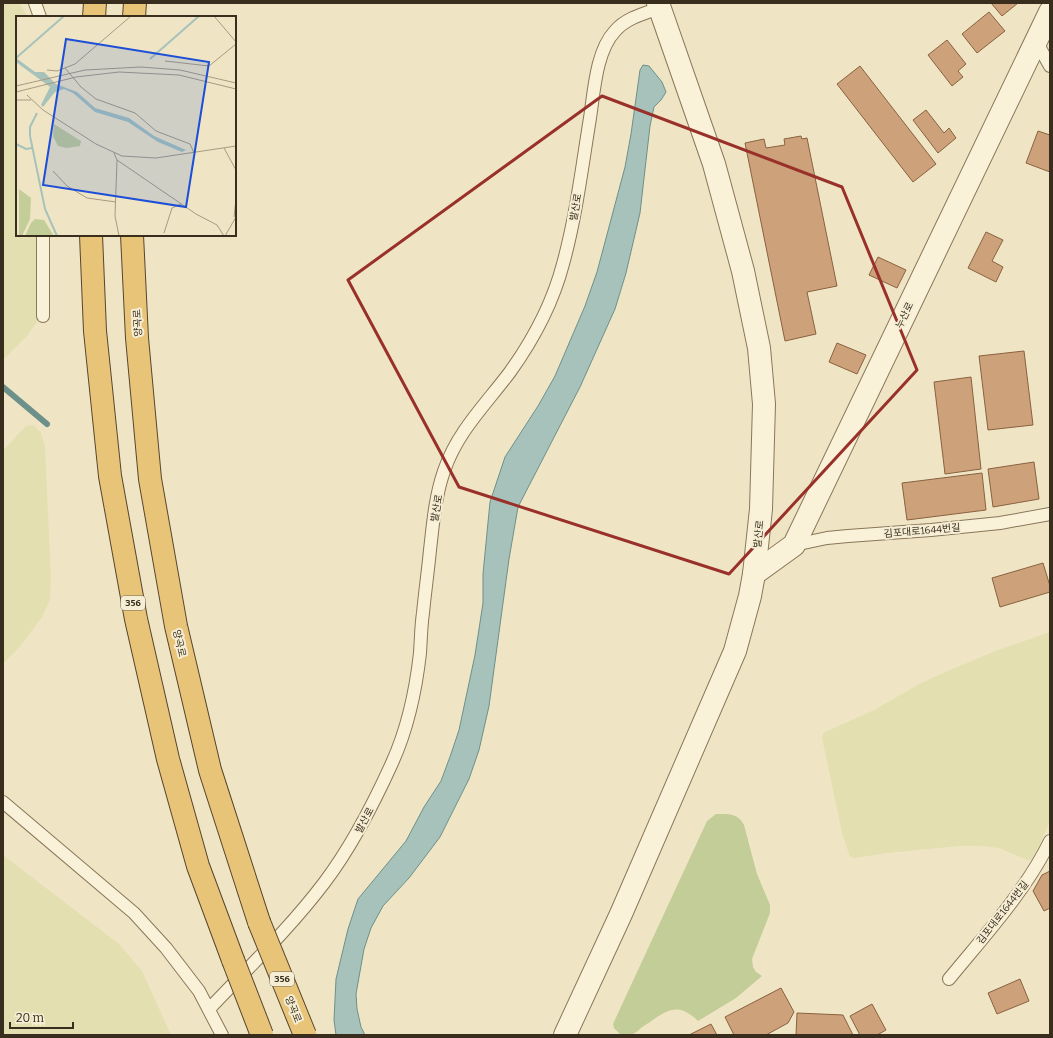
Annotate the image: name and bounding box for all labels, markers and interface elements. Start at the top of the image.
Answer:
inset map [16,16,236,236]
street label: 발산로 [568,193,584,222]
street label: 누산로 [893,300,916,330]
street label: 양곡로 [131,309,145,337]
street label: 발산로 [429,494,445,523]
street label: 발산로 [752,520,766,548]
street label: 김포대로1644번길 [883,522,961,540]
road number: 356 [121,596,145,610]
street label: 양곡로 [170,628,188,658]
street label: 발산로 [353,805,377,835]
street label: 김포대로1644번길 [974,879,1031,947]
road number: 356 [270,972,294,986]
street label: 양곡로 [282,994,304,1024]
scale bar [10,1004,73,1030]
text: 20 m [16,1011,45,1025]

